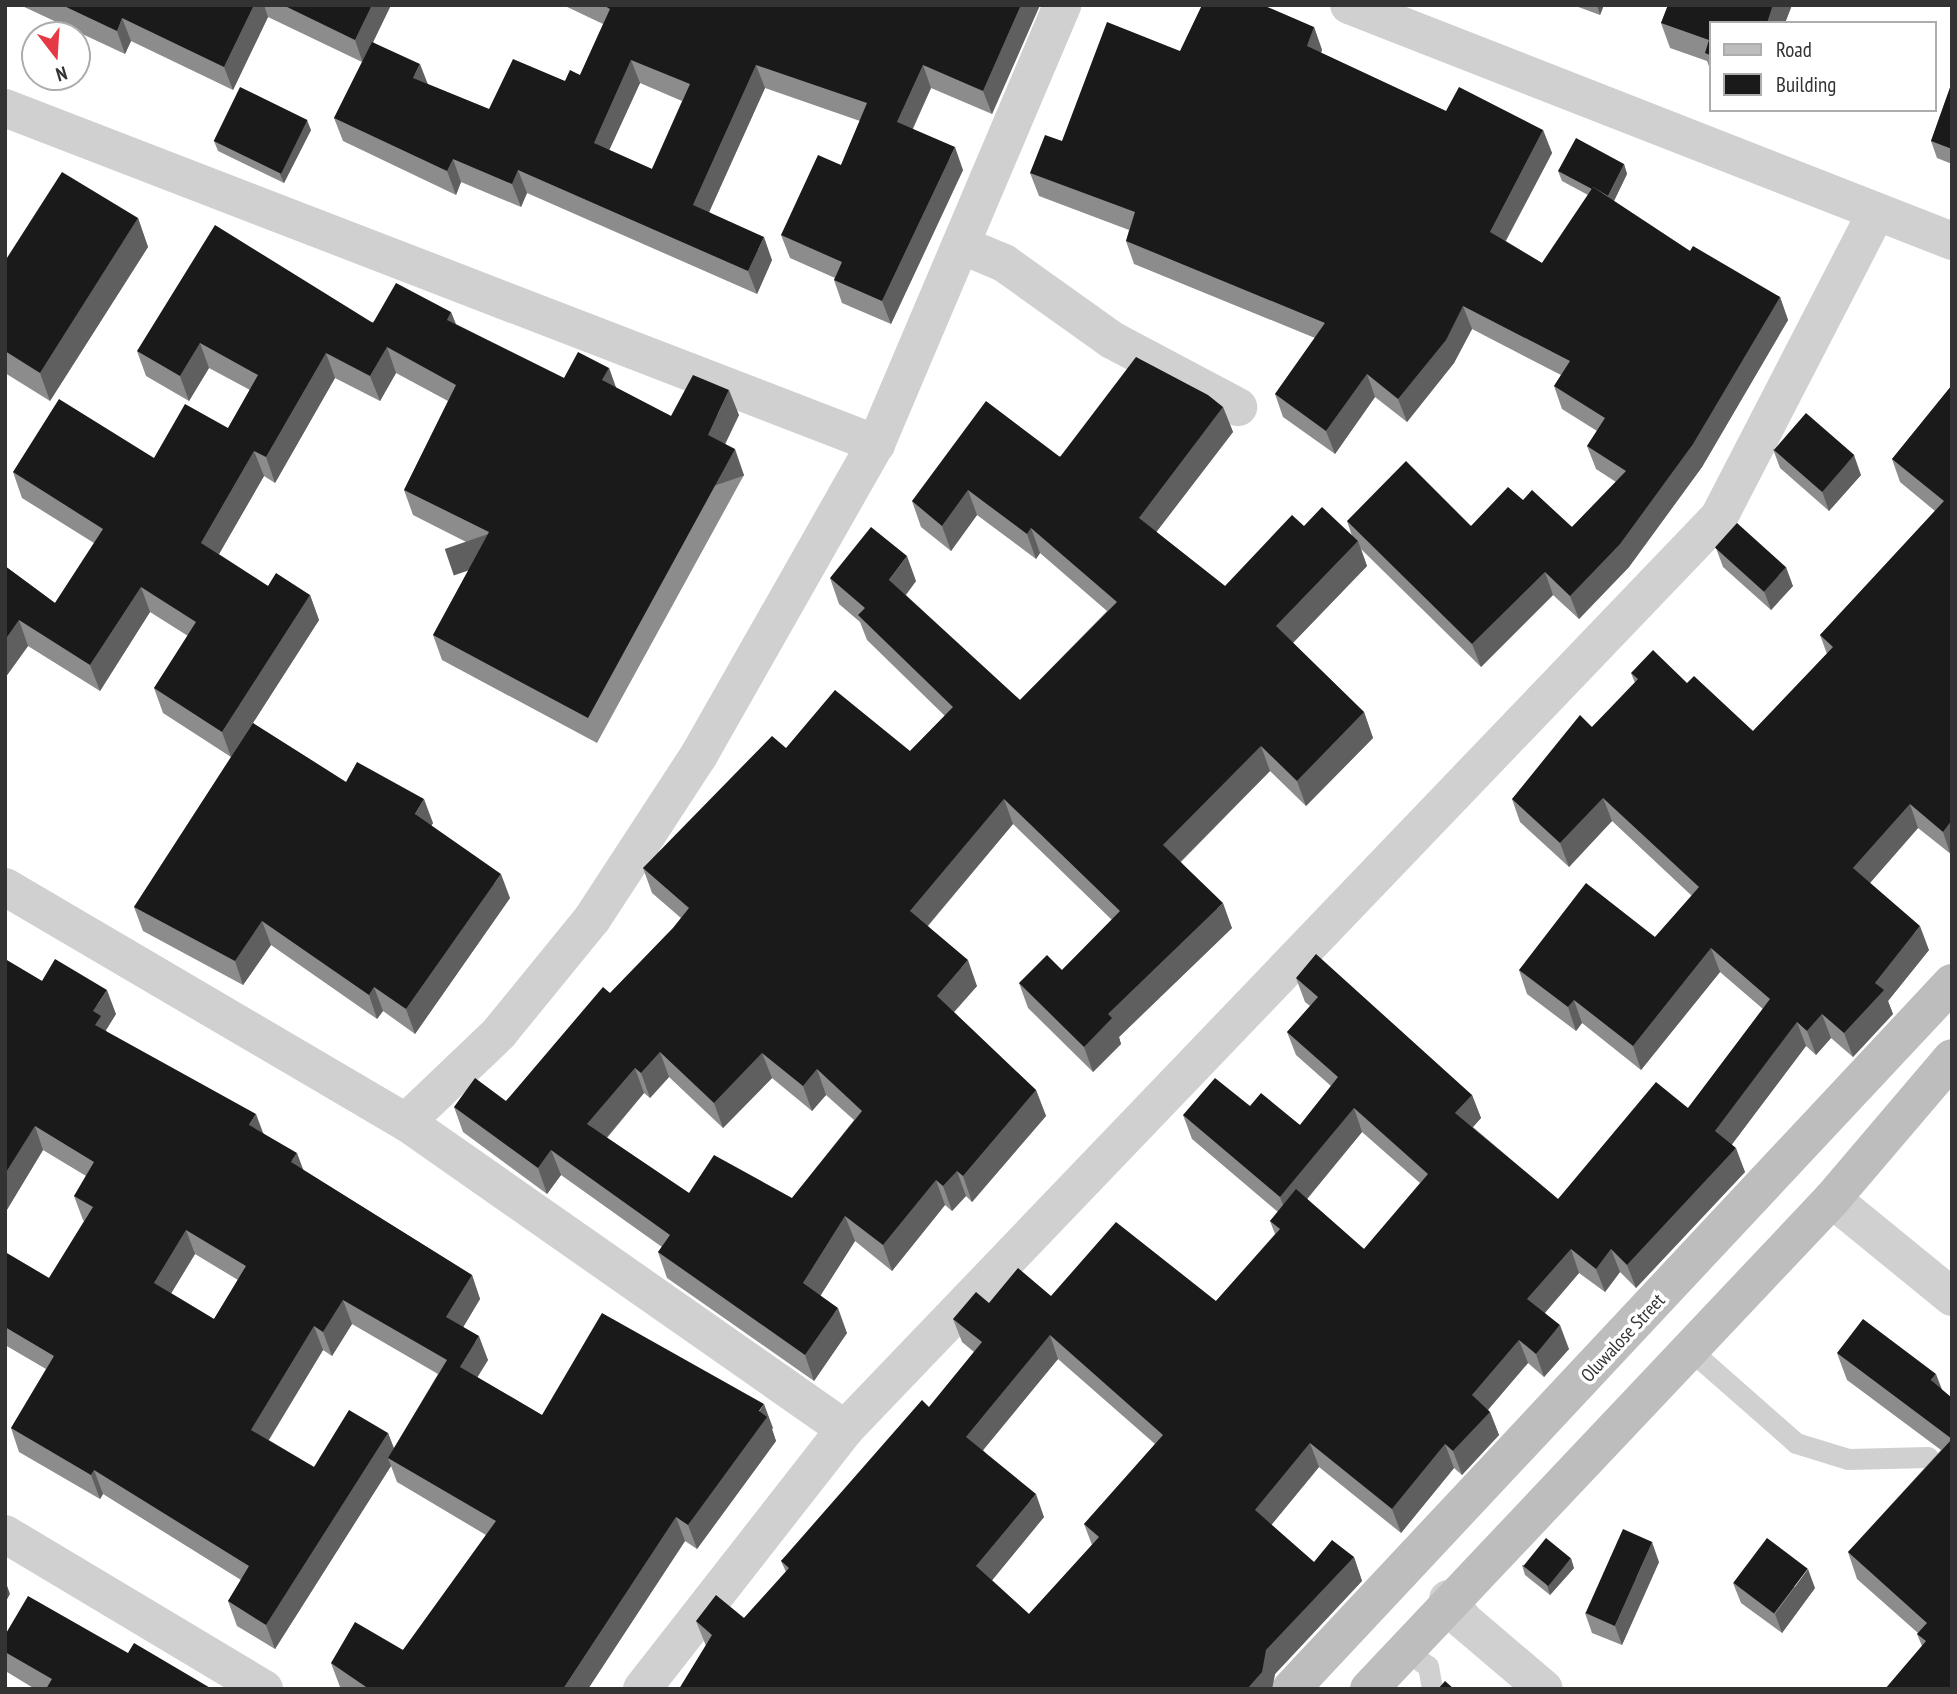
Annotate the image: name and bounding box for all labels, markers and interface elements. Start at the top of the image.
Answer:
north arrow [21,21,91,91]
legend [1708,21,1936,112]
text: Road [1776,36,1812,63]
text: N [53,61,70,87]
text: Building [1776,71,1836,98]
street label: Oluwalose Street [1576,1289,1670,1387]

